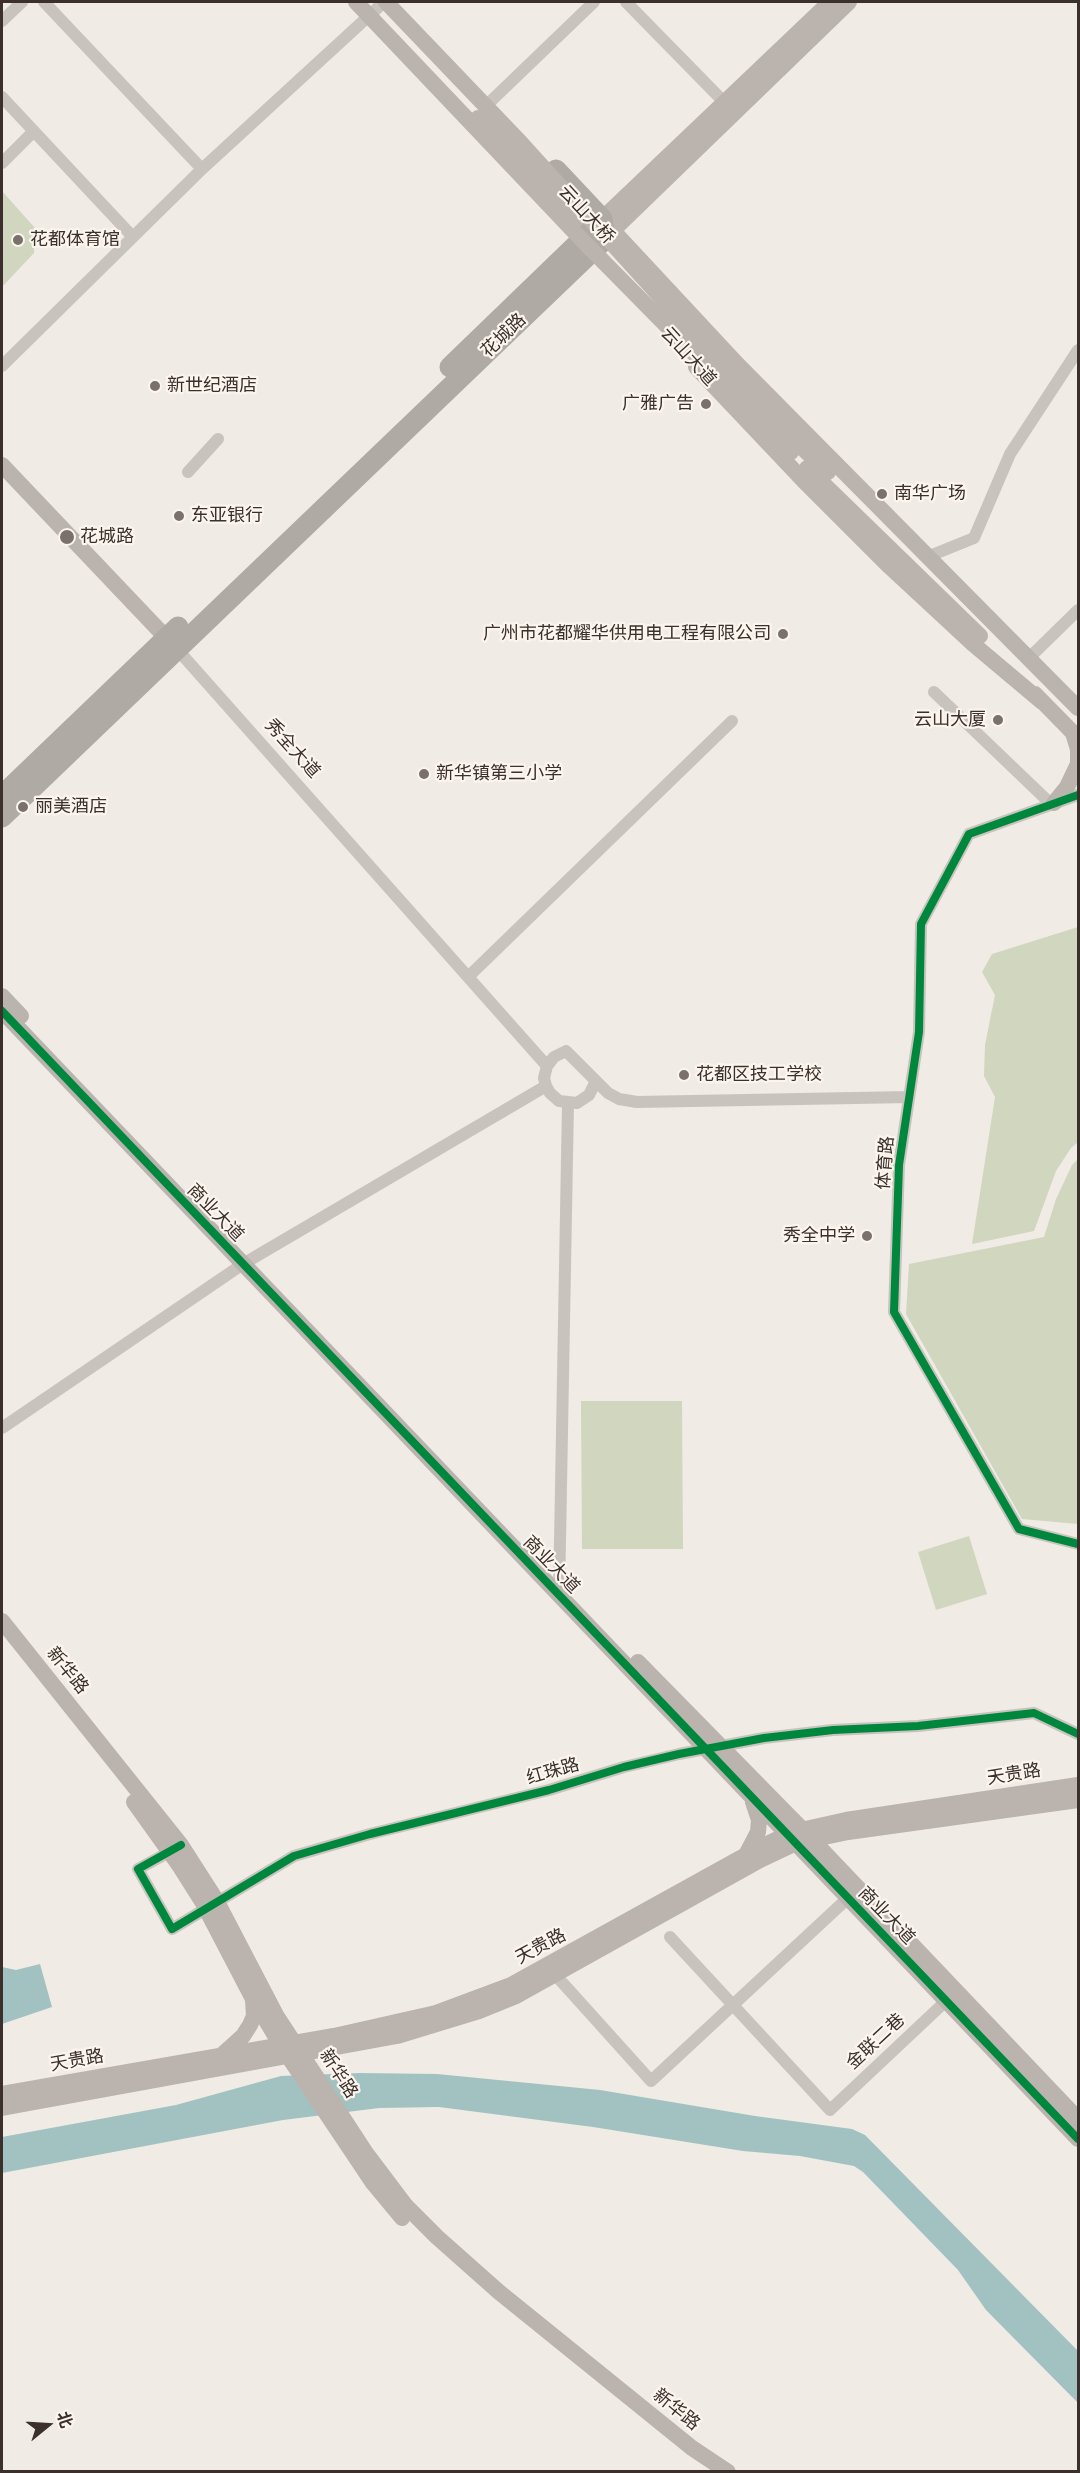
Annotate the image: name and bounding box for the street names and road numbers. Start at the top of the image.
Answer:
street label: 云山大桥 [554,181,618,249]
street label: 花城路 [477,309,531,363]
street label: 云山大道 [656,323,720,391]
street label: 秀全大道 [260,715,324,783]
street label: 体育路 [873,1135,899,1191]
street label: 商业大道 [182,1180,248,1246]
street label: 商业大道 [518,1532,584,1598]
street label: 新华路 [42,1643,92,1699]
street label: 红珠路 [524,1754,582,1790]
street label: 天贵路 [986,1760,1042,1790]
street label: 商业大道 [853,1883,919,1949]
street label: 天贵路 [512,1925,570,1969]
street label: 金联二巷 [842,2010,910,2074]
street label: 新华路 [314,2045,362,2103]
street label: 天贵路 [49,2046,105,2076]
street label: 新华路 [648,2385,704,2435]

